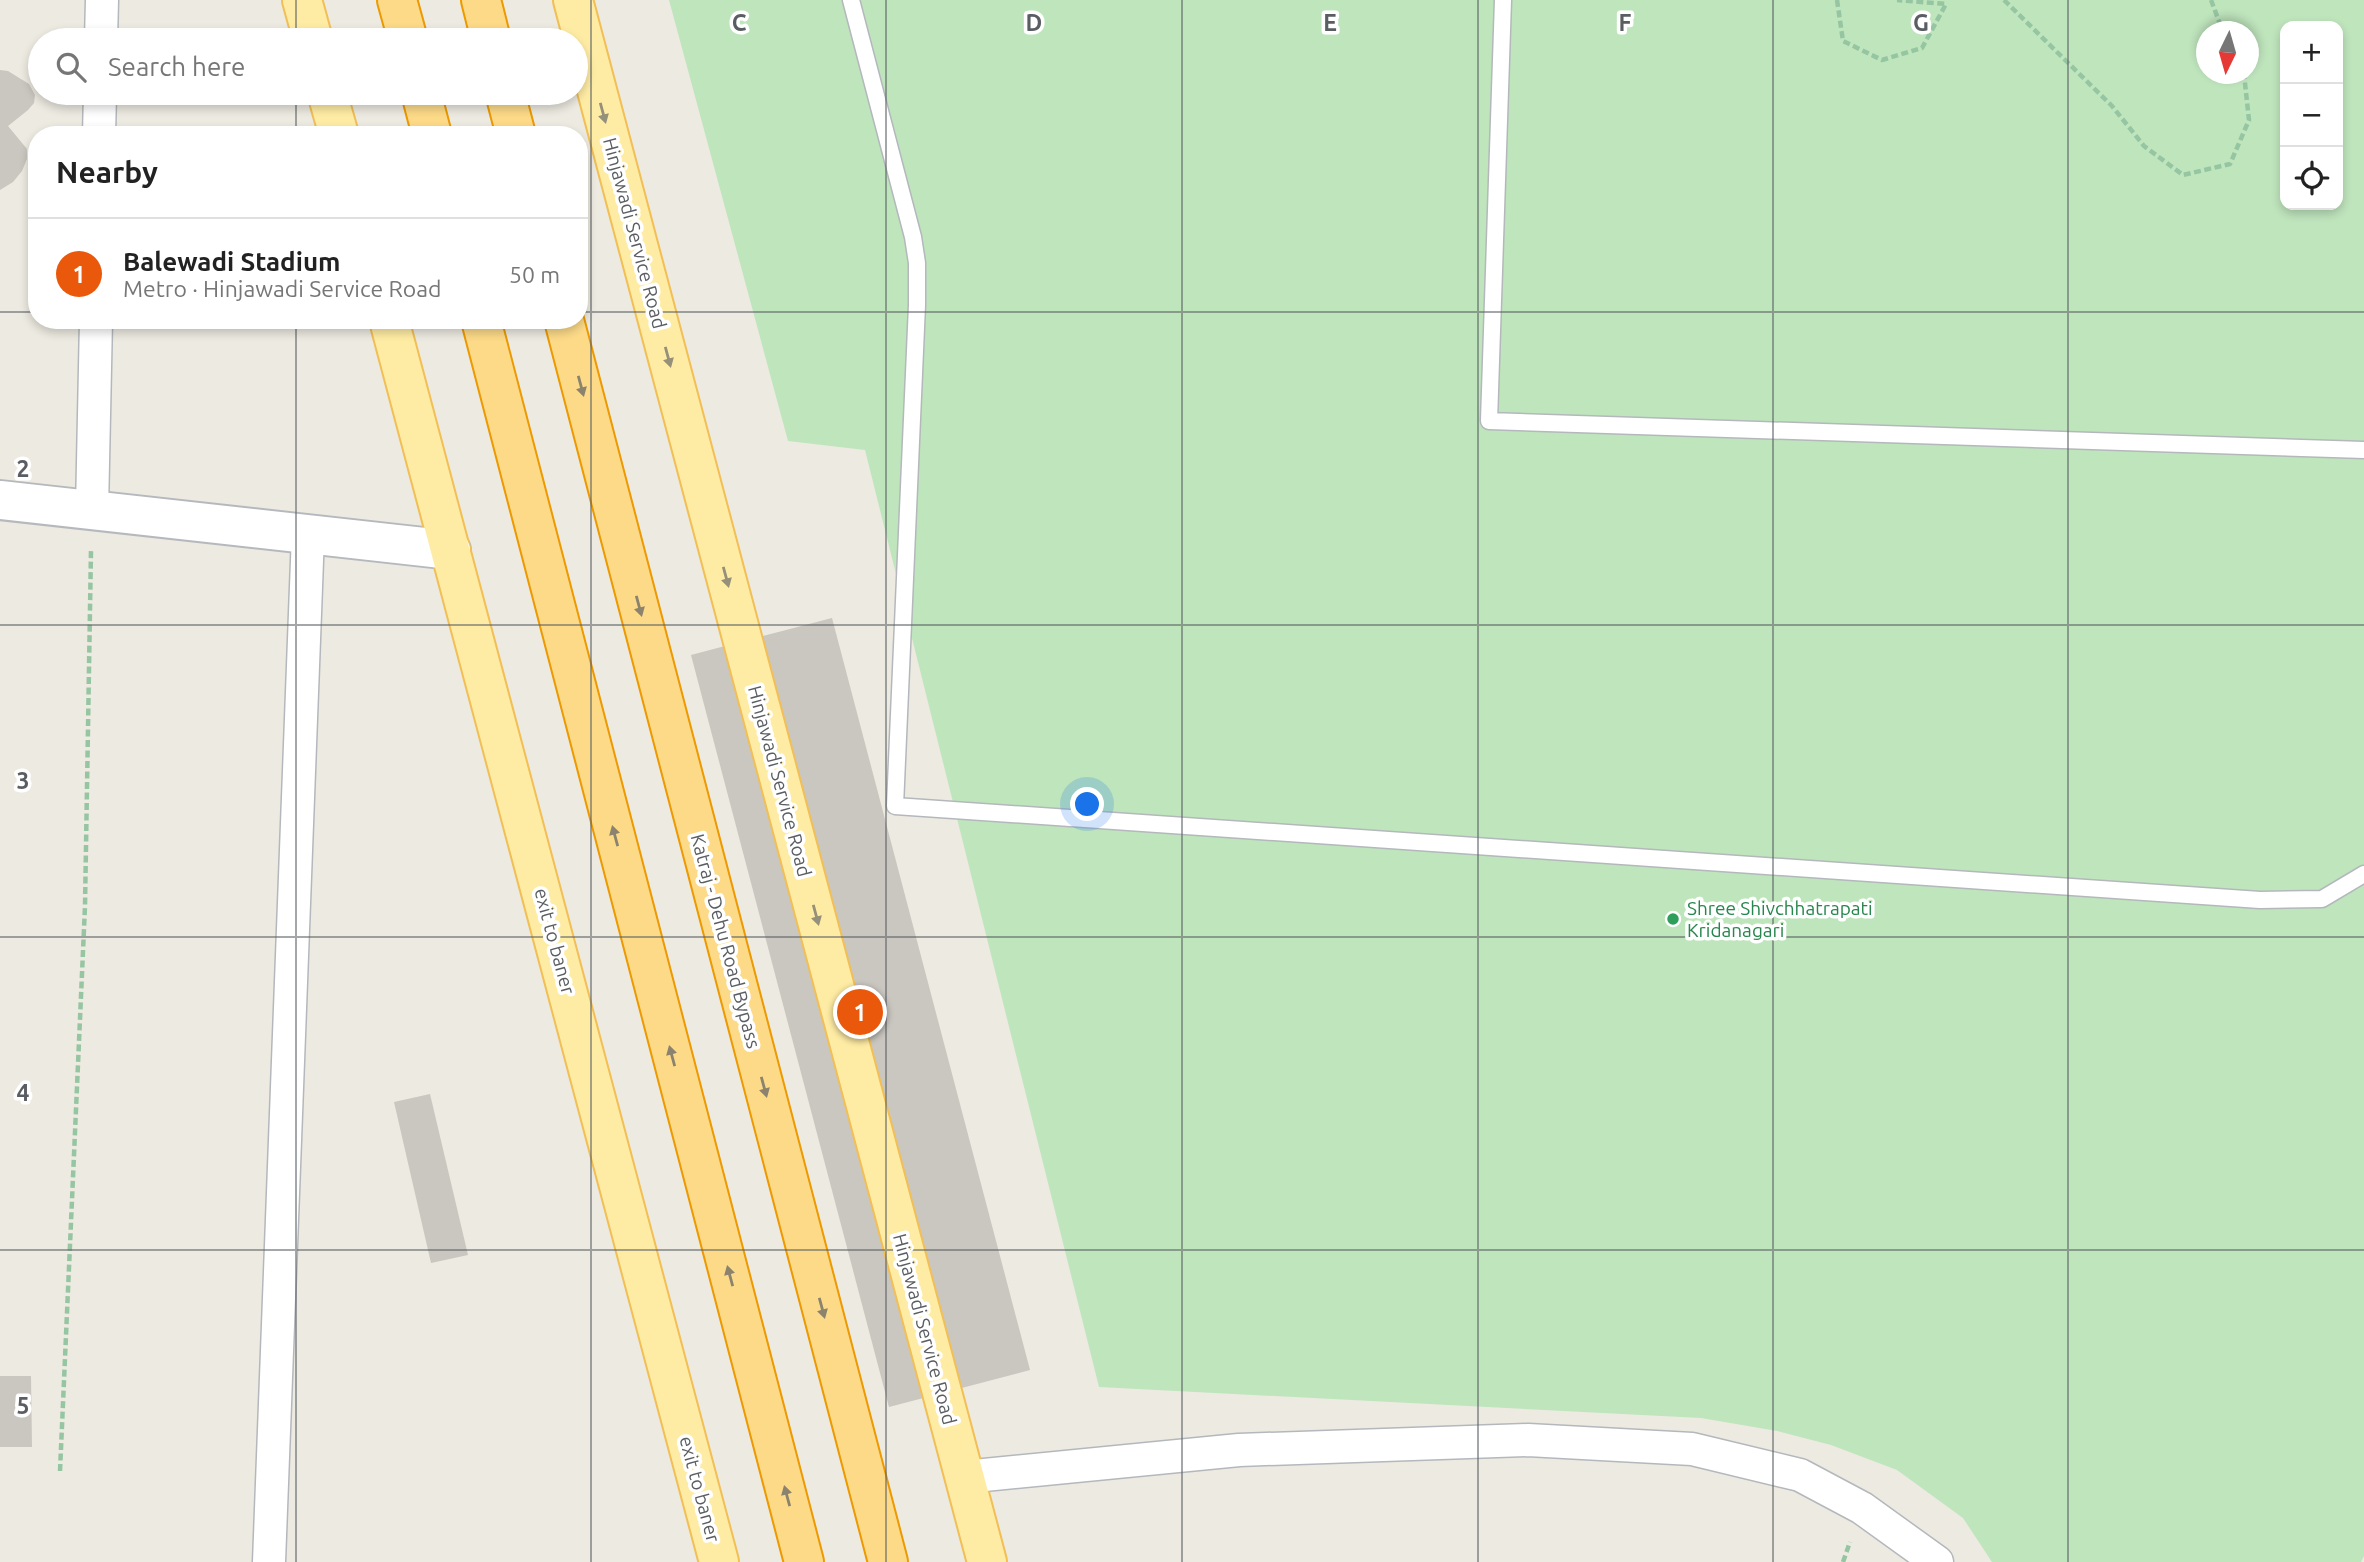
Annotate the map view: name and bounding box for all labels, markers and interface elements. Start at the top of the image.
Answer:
text: C [732,10,747,35]
text: D [1026,10,1042,35]
text: E [1323,10,1337,35]
text: F [1619,10,1632,35]
text: G [1913,10,1929,35]
north arrow [2196,21,2259,84]
map controls [2280,21,2343,210]
button: + [2280,21,2343,84]
search box [28,28,588,105]
icon: search [52,48,90,86]
text: Search here [108,52,245,81]
button: − [2280,84,2343,147]
one-way arrow [599,103,609,124]
street label: Hinjawadi Service Road [599,135,671,331]
button: locate [2280,147,2343,210]
text: Nearby [56,155,158,189]
text: Balewadi Stadium [123,247,341,276]
text: 1 [73,262,85,287]
text: 50 m [509,262,560,287]
text: Metro · Hinjawadi Service Road [123,276,442,301]
one-way arrow [663,346,674,368]
one-way arrow [577,376,587,397]
text: 2 [17,456,29,481]
one-way arrow [721,566,732,588]
one-way arrow [634,596,645,618]
street label: Hinjawadi Service Road [744,683,816,879]
text: 3 [17,768,29,793]
your location [1070,787,1104,821]
one-way arrow [609,824,620,846]
street label: Katraj - Dehu Road Bypass [687,831,765,1051]
street label: exit to baner [530,886,580,996]
place label: Shree Shivchhatrapati Kridanagari [1687,897,1873,941]
one-way arrow [811,905,821,926]
marker: Shree Shivchhatrapati Kridanagari [1665,911,1681,927]
pin: 1 [837,986,883,1038]
one-way arrow [666,1045,677,1067]
one-way arrow [759,1077,770,1099]
text: 4 [17,1080,30,1105]
street label: Hinjawadi Service Road [889,1231,961,1427]
one-way arrow [724,1265,735,1287]
one-way arrow [817,1297,828,1319]
text: 5 [17,1393,29,1418]
street label: exit to baner [675,1434,725,1544]
one-way arrow [781,1485,792,1507]

